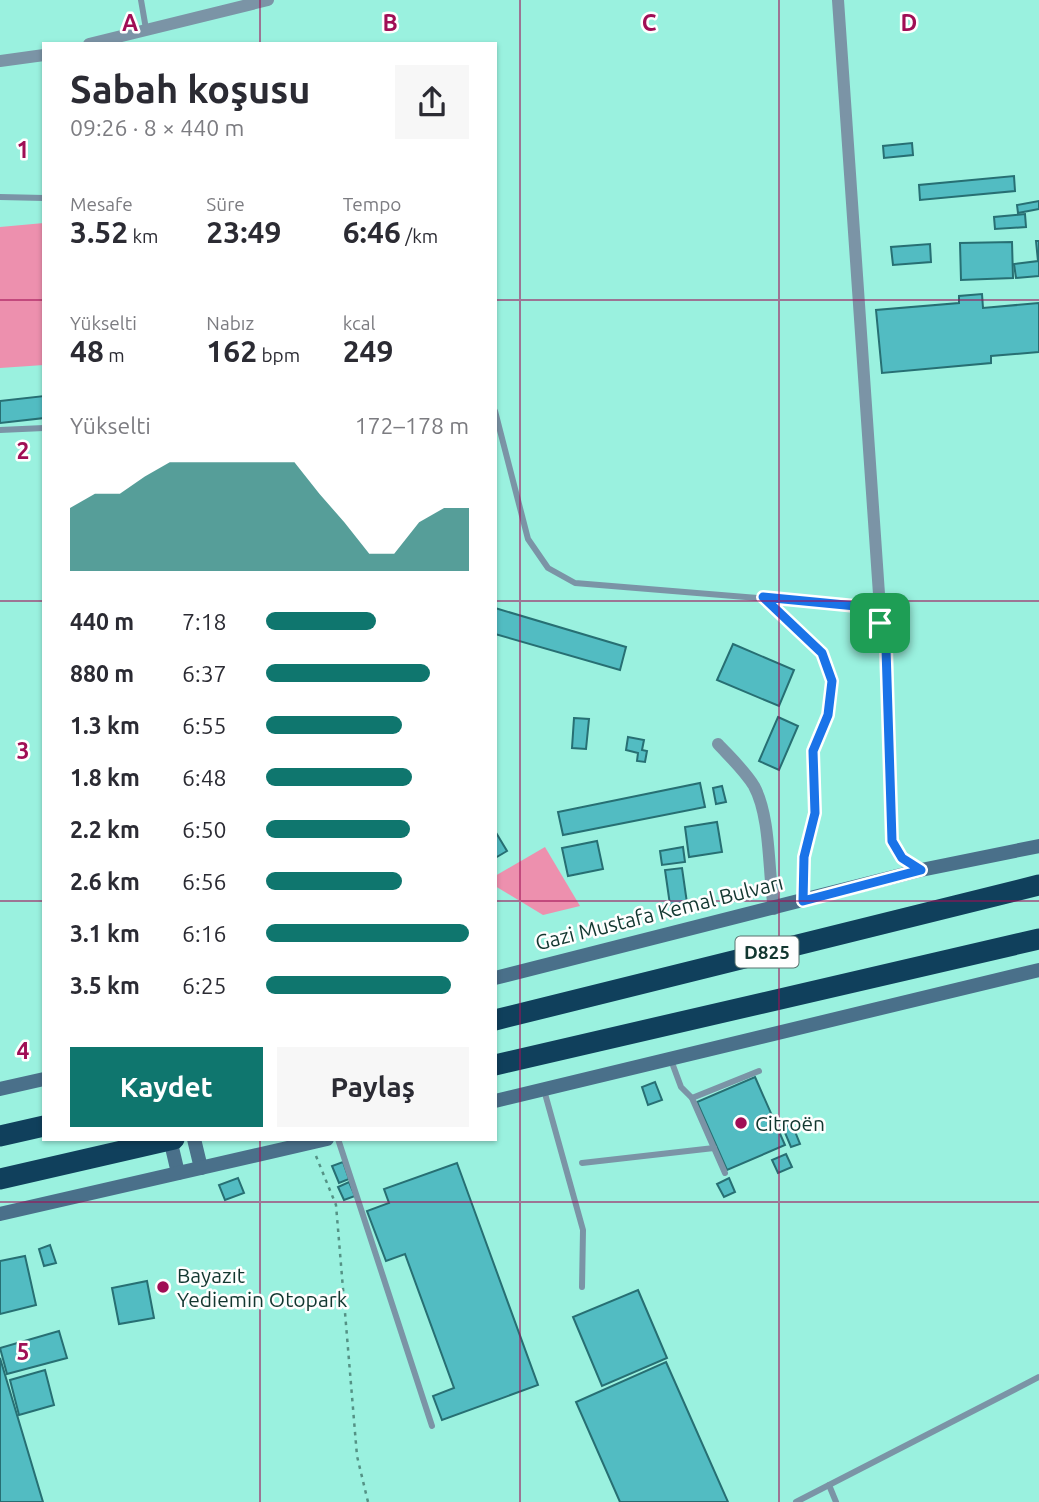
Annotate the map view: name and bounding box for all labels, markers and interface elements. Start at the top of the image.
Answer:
text: A [122,10,138,35]
text: B [382,10,398,35]
text: C [642,10,657,35]
text: D [901,10,917,35]
button: share [395,65,469,139]
text: Sabah koşusu [70,68,311,110]
text: 09:26 · 8 × 440 m [70,115,244,140]
text: 1 [17,137,29,162]
text: Mesafe [70,193,133,215]
text: Süre [206,193,245,215]
text: Tempo [343,193,401,215]
text: 3.52 [70,215,128,249]
text: 23:49 [206,215,281,249]
text: 6:46 [343,215,401,249]
text: km [128,225,158,247]
text: /km [401,225,438,247]
text: Yükselti [70,312,137,334]
text: Nabız [206,312,254,334]
text: kcal [343,312,375,334]
text: 48 [70,334,104,368]
text: 162 [206,334,257,368]
text: 249 [343,334,393,368]
text: m [104,344,125,366]
text: bpm [257,344,300,366]
text: Yükselti [70,413,151,438]
text: 172–178 m [355,413,469,438]
text: 2 [17,438,29,463]
pin [850,593,910,653]
icon: arrive [861,604,899,642]
text: 440 m [70,609,134,634]
text: 7:18 [182,609,227,634]
text: 880 m [70,661,134,686]
text: 6:37 [182,661,227,686]
text: 1.3 km [70,713,140,738]
text: 6:55 [182,713,227,738]
text: 3 [17,738,29,763]
text: 1.8 km [70,765,140,790]
text: 6:48 [182,765,227,790]
text: 2.2 km [70,817,140,842]
text: 6:50 [182,817,227,842]
text: 2.6 km [70,869,140,894]
text: 6:56 [182,869,227,894]
street label: Gazi Mustafa Kemal Bulvarı [533,870,785,954]
text: 3.1 km [70,921,140,946]
text: 6:16 [182,921,227,946]
road number: D825 [736,936,798,968]
text: 3.5 km [70,973,140,998]
text: 6:25 [182,973,227,998]
text: 4 [17,1038,30,1063]
button: Kaydet [70,1047,263,1127]
button: Paylaş [277,1047,469,1127]
place label: Citroën [755,1111,825,1135]
marker: Citroën [733,1115,749,1131]
place label: Bayazıt Yediemin Otopark [177,1263,348,1311]
marker: Bayazıt Yediemin Otopark [155,1279,171,1295]
text: 5 [17,1339,29,1364]

